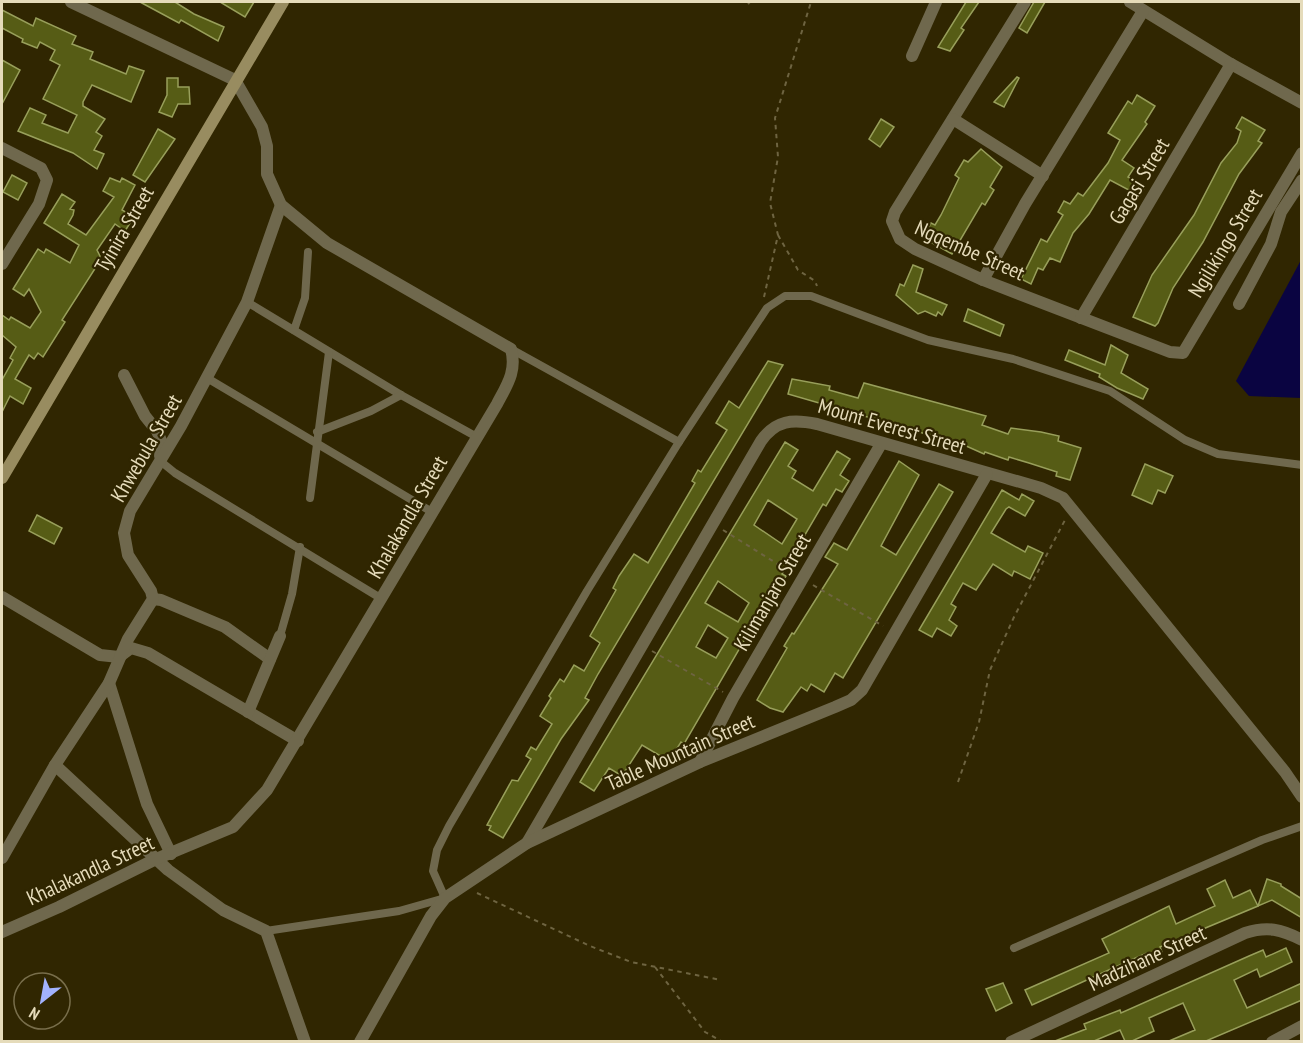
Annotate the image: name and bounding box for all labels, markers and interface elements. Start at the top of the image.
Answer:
street label: Gagasi Street [1103,133,1175,229]
street label: Tyinira Street [88,181,160,277]
street label: Ngilikingo Street [1182,183,1268,302]
street label: Ngqembe Street [911,214,1029,286]
street label: Khwebula Street [104,389,188,507]
street label: Mount Everest Street [815,392,969,460]
street label: Khalakandla Street [361,451,453,583]
street label: Kilimanjaro Street [727,528,817,656]
street label: Table Mountain Street [602,707,759,797]
street label: Khalakandla Street [22,829,158,911]
street label: Madzihane Street [1084,919,1210,997]
north arrow [12,971,72,1031]
text: N [25,1003,43,1025]

